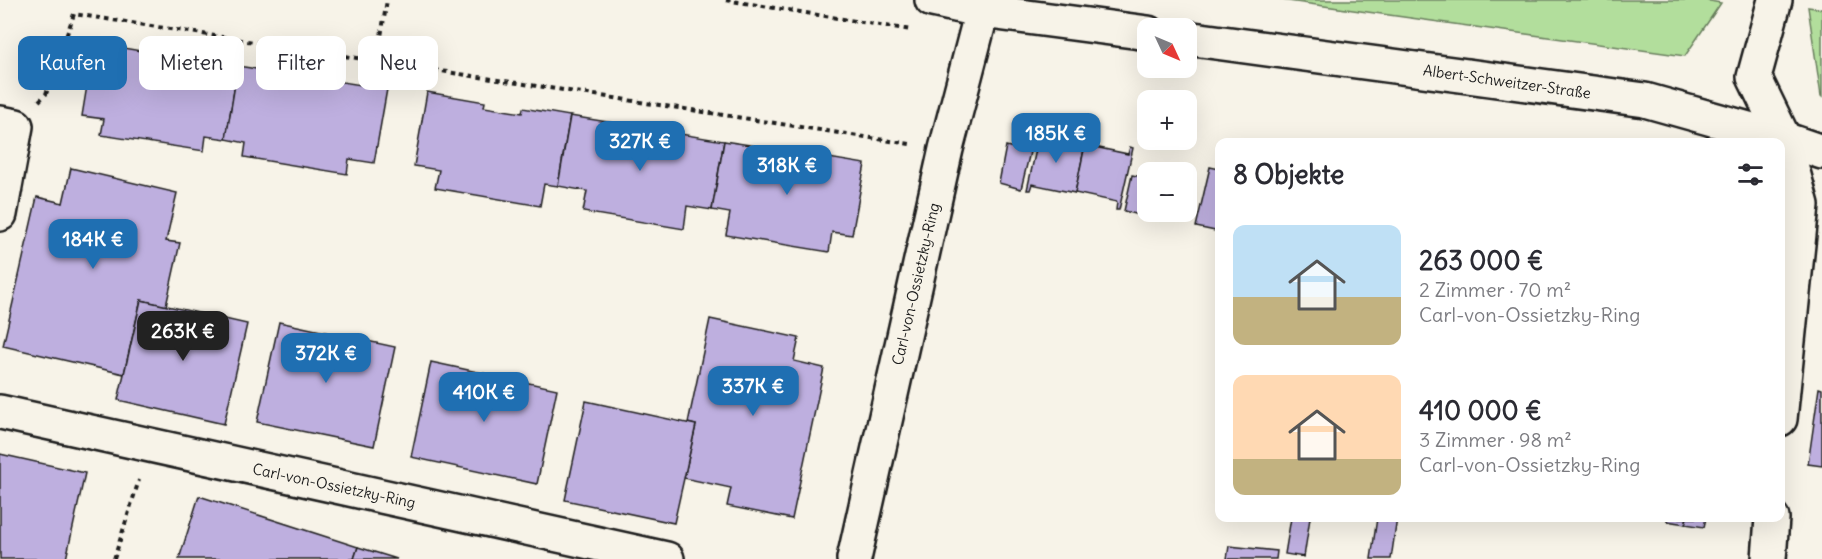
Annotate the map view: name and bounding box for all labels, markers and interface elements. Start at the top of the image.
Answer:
north arrow [1137,18,1197,78]
map controls [1137,18,1197,222]
chip: Kaufen [18,36,127,90]
chip: Mieten [139,36,244,90]
chip: Filter [256,36,346,90]
chip: Neu [358,36,438,90]
street label: Albert-Schweitzer-Straße [1422,60,1592,103]
button: + [1137,90,1197,150]
pin: 185K € [1007,113,1105,164]
text: 185K € [1026,120,1086,145]
pin: 327K € [591,121,689,172]
text: 327K € [609,128,671,153]
pin: 318K € [738,145,836,196]
text: 318K € [757,152,817,177]
text: 8 Objekte [1233,158,1344,191]
icon: filters [1734,158,1767,191]
button: − [1137,162,1197,222]
street label: Carl-von-Ossietzky-Ring [888,201,943,367]
pin: 184K € [44,219,142,270]
text: 184K € [63,226,124,251]
text: 263 000 € [1419,244,1543,277]
icon: home [1281,249,1353,321]
text: 2 Zimmer · 70 m² [1419,277,1571,302]
text: Carl-von-Ossietzky-Ring [1419,302,1640,327]
pin: 263K € [134,311,232,362]
text: 263K € [151,318,215,343]
pin: 372K € [277,333,375,384]
text: 372K € [295,340,357,365]
pin: 337K € [704,366,802,417]
pin: 410K € [435,372,533,423]
text: 337K € [722,373,784,398]
text: 410K € [453,379,515,404]
text: 410 000 € [1419,394,1542,427]
icon: home [1281,399,1353,471]
text: 3 Zimmer · 98 m² [1419,427,1572,452]
text: Carl-von-Ossietzky-Ring [1419,452,1640,477]
street label: Carl-von-Ossietzky-Ring [251,459,417,512]

